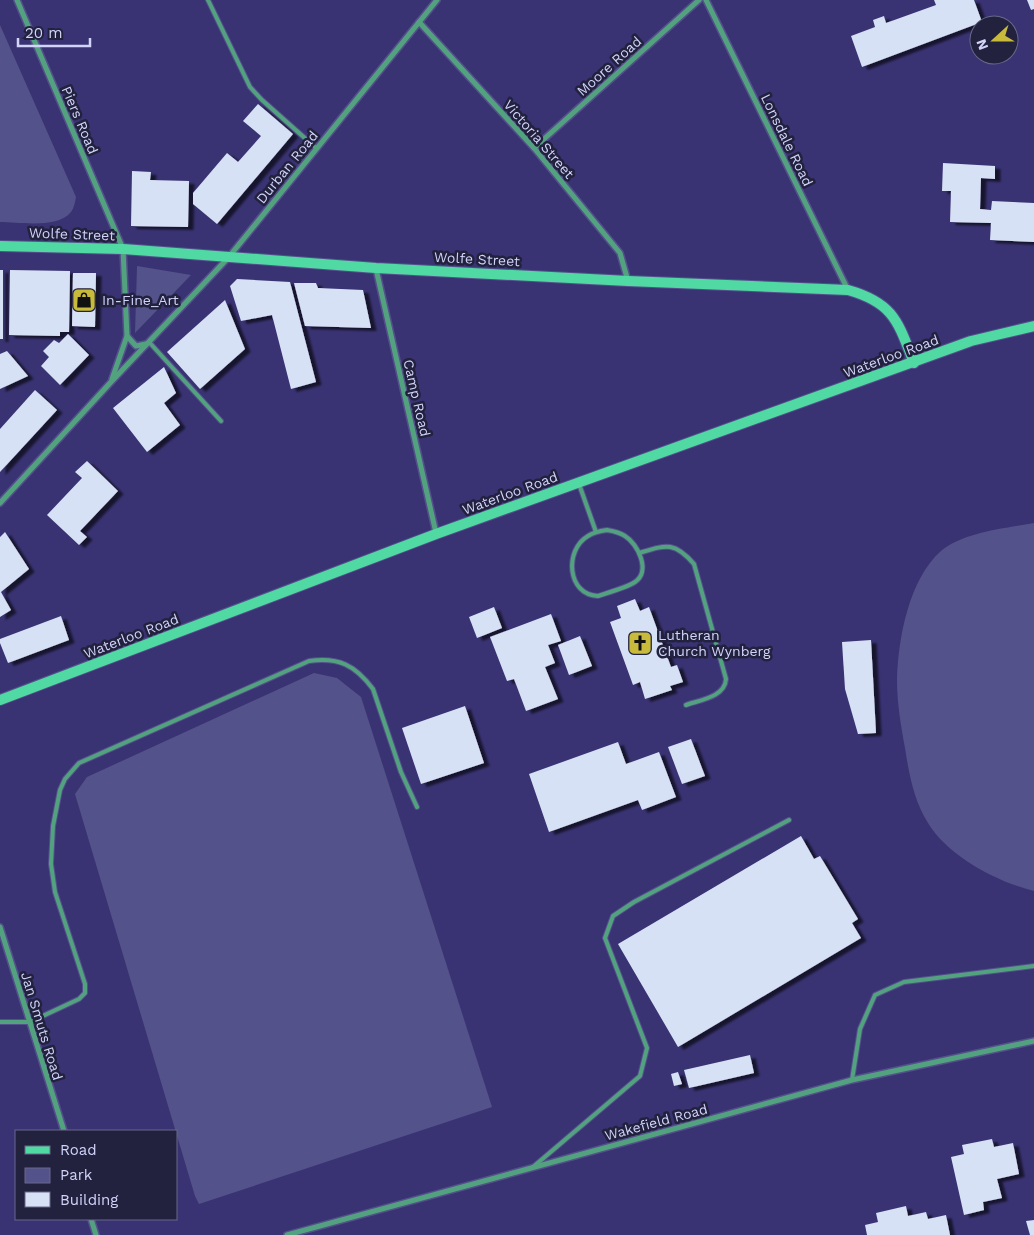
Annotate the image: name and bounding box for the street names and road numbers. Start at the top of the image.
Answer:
street label: Moore Road [573,33,645,99]
street label: Piers Road [59,84,101,156]
street label: Lonsdale Road [758,91,816,189]
street label: Victoria Street [501,96,578,182]
street label: Durban Road [253,127,321,207]
street label: Wolfe Street [29,225,115,243]
street label: Wolfe Street [434,249,520,269]
street label: Waterloo Road [841,331,941,381]
street label: Camp Road [400,358,434,438]
street label: Waterloo Road [460,468,560,518]
street label: Waterloo Road [81,611,181,661]
street label: Jan Smuts Road [18,970,66,1082]
street label: Wakefield Road [603,1101,709,1143]

